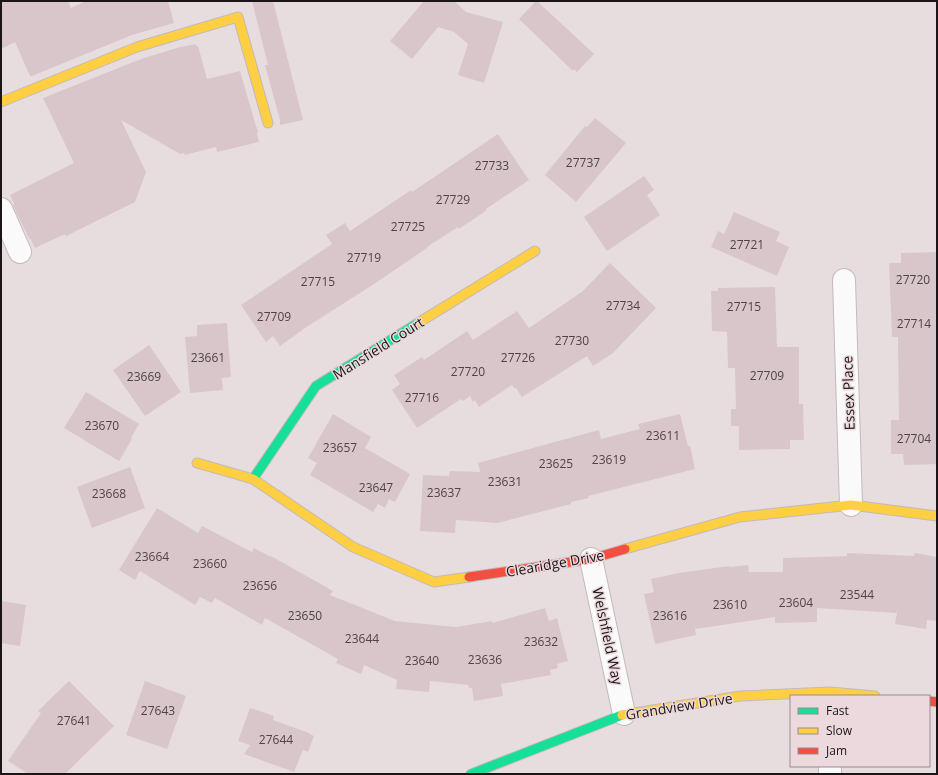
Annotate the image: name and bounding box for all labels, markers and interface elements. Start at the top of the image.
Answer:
house number: 27737 [566,154,600,171]
house number: 27733 [475,157,509,174]
house number: 27729 [436,191,470,208]
house number: 27725 [391,218,425,235]
house number: 27721 [730,236,764,253]
house number: 27719 [347,249,381,266]
house number: 27720 [896,271,930,288]
house number: 27715 [301,273,335,290]
house number: 27734 [606,297,640,314]
house number: 27715 [727,298,761,315]
house number: 27709 [257,308,291,325]
street label: Mansfield Court [329,312,427,384]
house number: 27714 [897,315,931,332]
house number: 27730 [555,332,589,349]
house number: 23661 [191,349,225,366]
house number: 27726 [501,349,535,366]
street label: Essex Place [837,355,859,430]
house number: 27720 [451,363,485,380]
house number: 27709 [750,367,784,384]
house number: 23669 [127,368,161,385]
house number: 27716 [405,389,439,406]
house number: 23670 [85,417,119,434]
house number: 23611 [646,427,680,444]
house number: 27704 [897,430,931,447]
house number: 23657 [323,439,357,456]
house number: 23619 [592,451,626,468]
house number: 23625 [539,455,573,472]
house number: 23631 [488,473,522,490]
house number: 23647 [359,479,393,496]
house number: 23637 [427,484,461,501]
house number: 23668 [92,485,126,502]
street label: Clearidge Drive [505,545,606,581]
house number: 23664 [135,548,169,565]
house number: 23660 [193,555,227,572]
house number: 23656 [243,577,277,594]
street label: Welshfield Way [588,586,628,687]
house number: 23544 [840,586,874,603]
house number: 23604 [779,594,813,611]
house number: 23610 [713,596,747,613]
house number: 23650 [288,607,322,624]
house number: 23616 [653,607,687,624]
house number: 23644 [345,630,379,647]
house number: 23632 [524,633,558,650]
house number: 23636 [468,651,502,668]
house number: 23640 [405,652,439,669]
street label: Grandview Drive [624,688,734,724]
legend [790,695,930,767]
house number: 27643 [141,702,175,719]
text: Fast [826,702,849,719]
house number: 27641 [57,712,91,729]
text: Slow [826,722,853,739]
house number: 27644 [259,731,293,748]
text: Jam [825,742,847,759]

